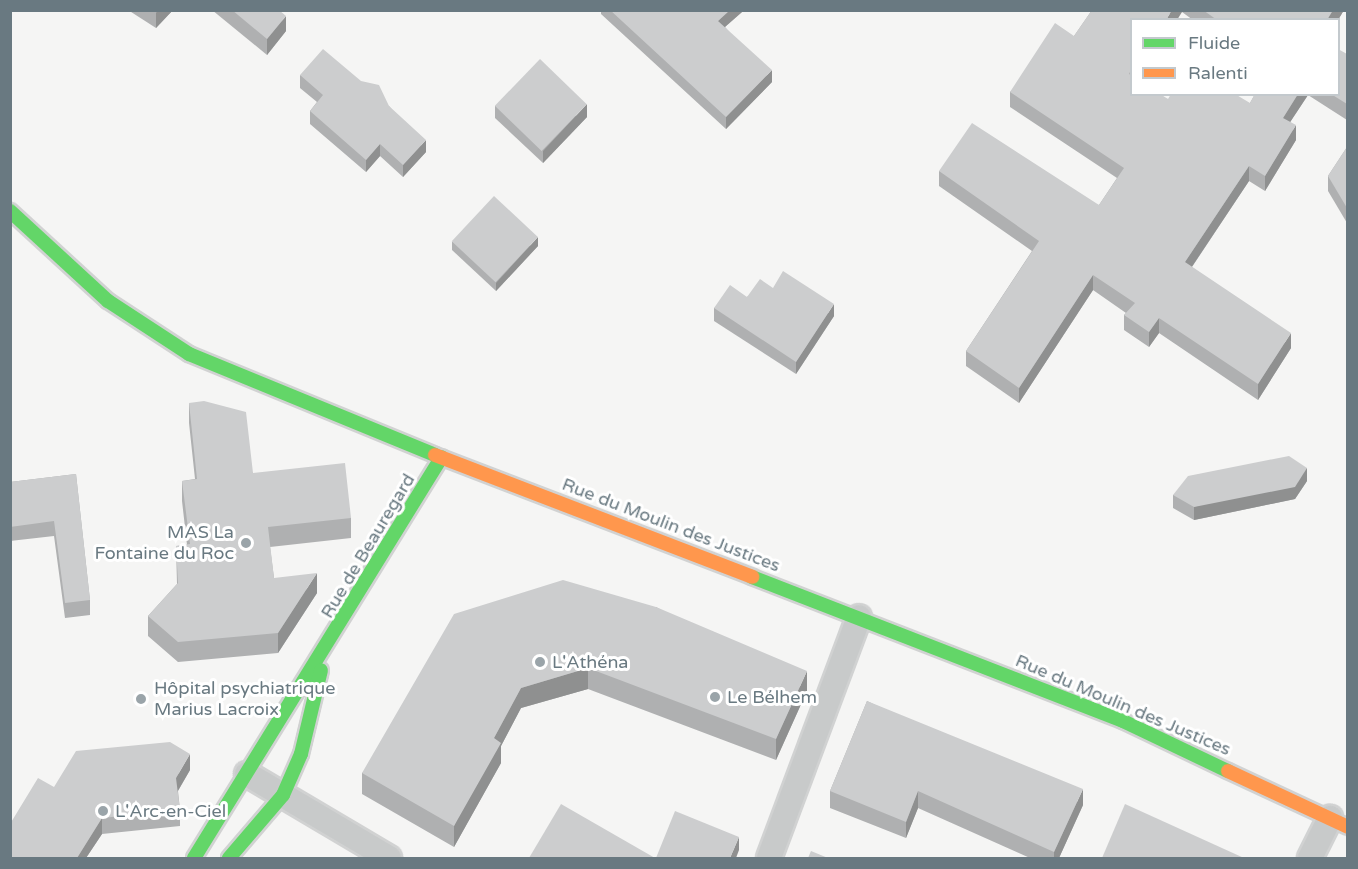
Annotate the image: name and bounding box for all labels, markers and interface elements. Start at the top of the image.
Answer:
legend [1130,18,1340,96]
text: Fluide [1188,32,1240,54]
text: Ralenti [1188,62,1248,84]
street label: Rue de Beauregard [316,470,420,622]
street label: Rue du Moulin des Justices [559,473,783,577]
place label: MAS La Fontaine du Roc [94,522,234,564]
marker: MAS La Fontaine du Roc [239,536,253,550]
street label: Rue du Moulin des Justices [1012,650,1234,760]
place label: L'Athéna [552,651,628,673]
marker: L'Athéna [533,655,547,669]
place label: Hôpital psychiatrique Marius Lacroix [154,678,335,720]
place label: Le Bélhem [727,686,817,708]
marker: Hôpital psychiatrique Marius Lacroix [132,690,150,708]
marker: Le Bélhem [708,690,722,704]
place label: L'Arc-en-Ciel [115,800,226,822]
marker: L'Arc-en-Ciel [96,804,110,818]

